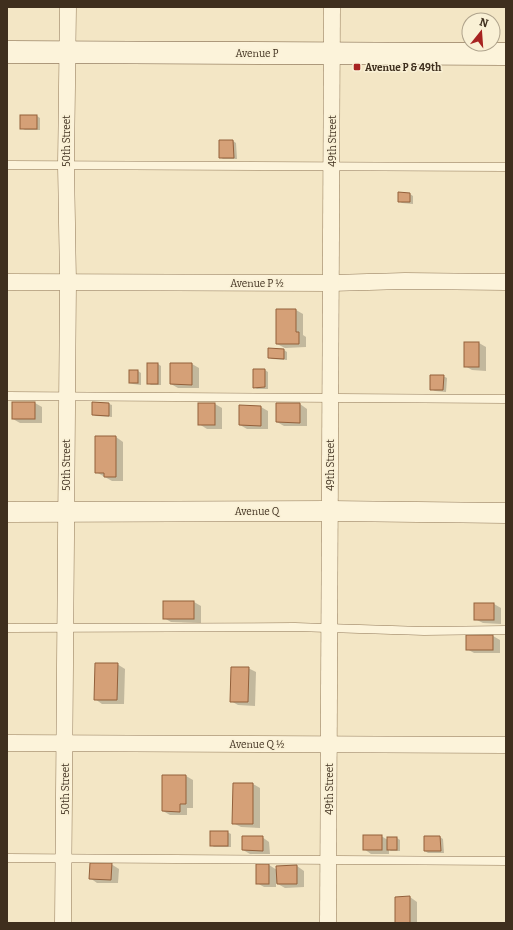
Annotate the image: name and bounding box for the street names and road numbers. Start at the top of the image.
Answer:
street label: Avenue P [235,48,279,60]
street label: 50th Street [61,115,73,167]
street label: 49th Street [327,115,339,167]
street label: Avenue P ½ [230,278,284,290]
street label: 50th Street [61,439,73,491]
street label: 49th Street [325,439,337,491]
street label: Avenue Q [235,506,281,518]
street label: Avenue Q ½ [229,739,285,751]
street label: 50th Street [60,763,72,815]
street label: 49th Street [324,763,336,815]

